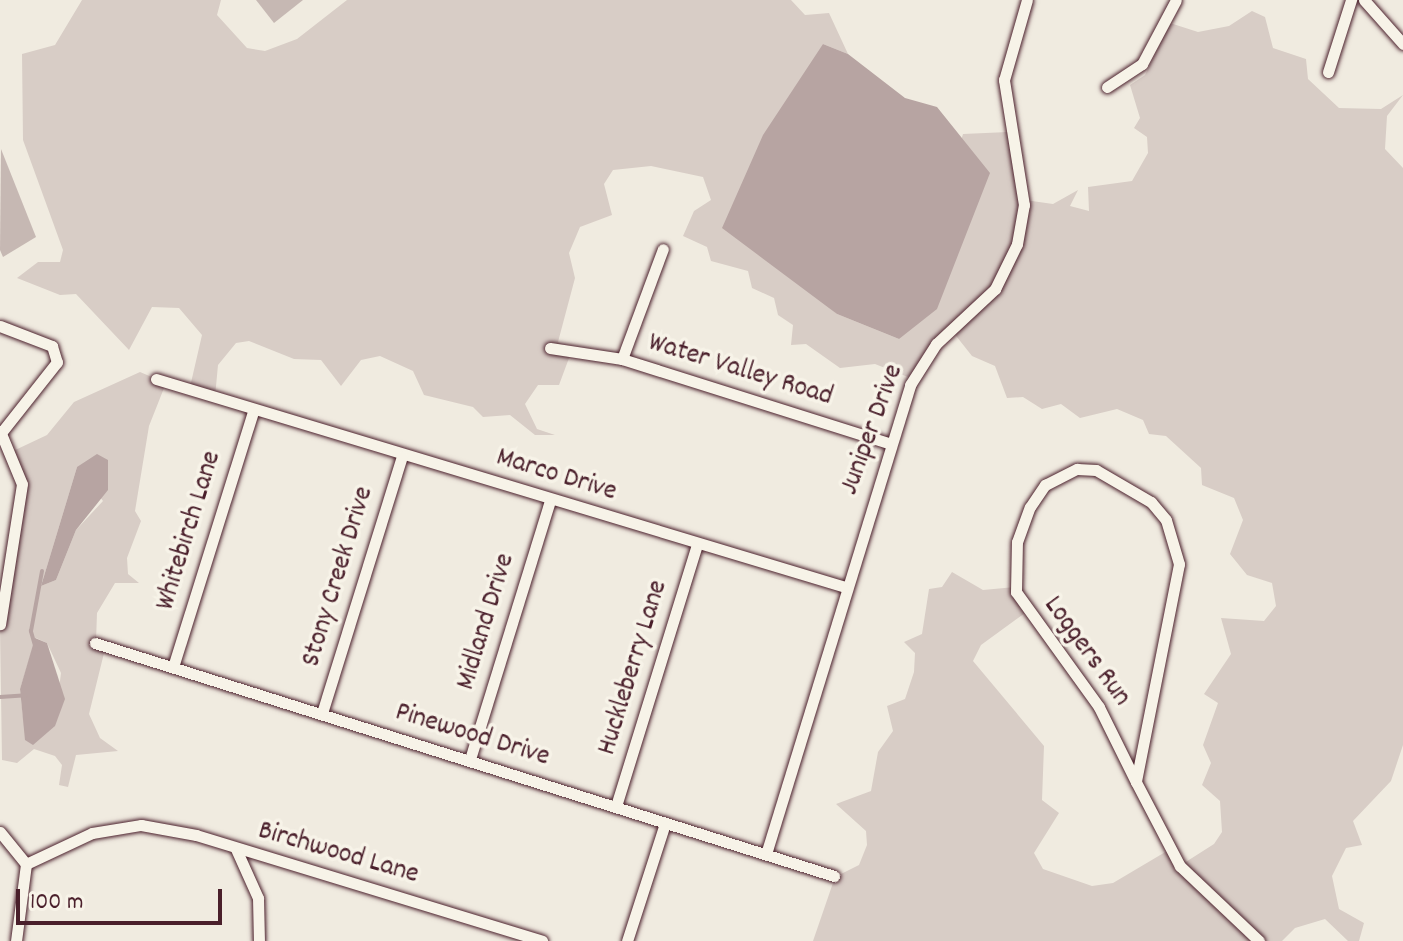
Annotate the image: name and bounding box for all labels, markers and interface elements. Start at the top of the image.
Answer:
street label: Water Valley Road [644,327,836,415]
street label: Juniper Drive [834,360,912,500]
street label: Marco Drive [492,442,620,510]
street label: Whitebirch Lane [150,447,230,615]
street label: Stony Creek Drive [296,483,382,671]
street label: Midland Drive [450,550,524,694]
street label: Huckleberry Lane [591,577,677,759]
street label: Loggers Run [1035,590,1137,714]
street label: Pinewood Drive [391,697,553,775]
street label: Birchwood Lane [254,815,422,893]
scale bar [20,873,226,923]
text: 100 m [30,886,83,920]

